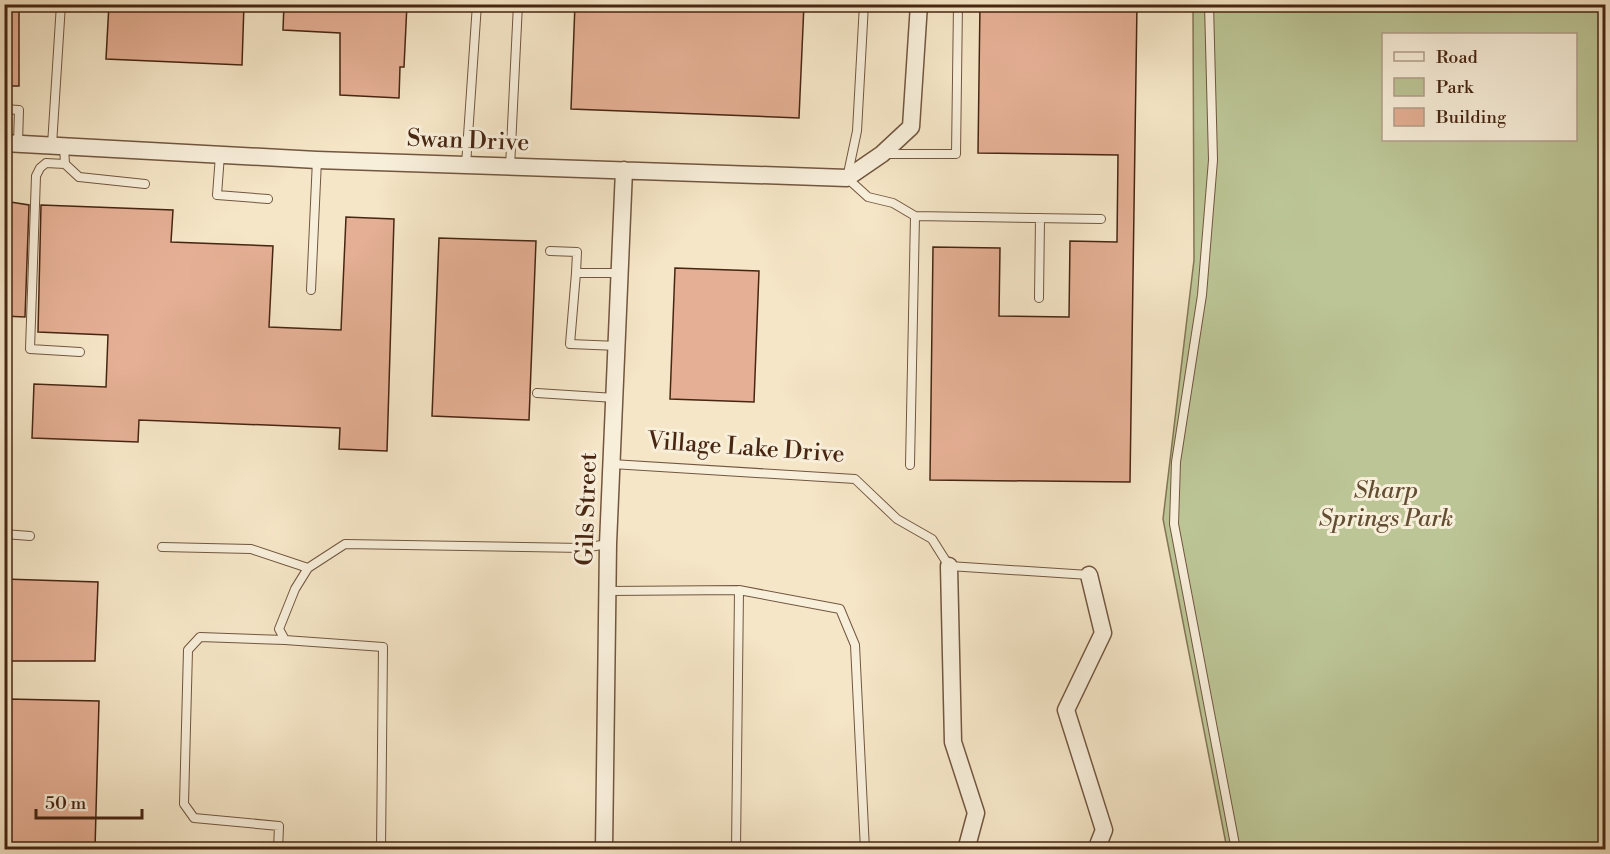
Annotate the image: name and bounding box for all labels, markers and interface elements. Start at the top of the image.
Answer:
legend [1382,33,1577,141]
text: Road [1436,46,1479,69]
text: Park [1436,76,1475,99]
text: Building [1435,106,1507,129]
street label: Swan Drive [406,124,530,158]
street label: Village Lake Drive [645,426,846,470]
street label: Gils Street [570,451,604,566]
park label: Sharp Springs Park [1319,476,1453,534]
scale bar [36,782,142,820]
text: 50 m [45,792,87,815]

